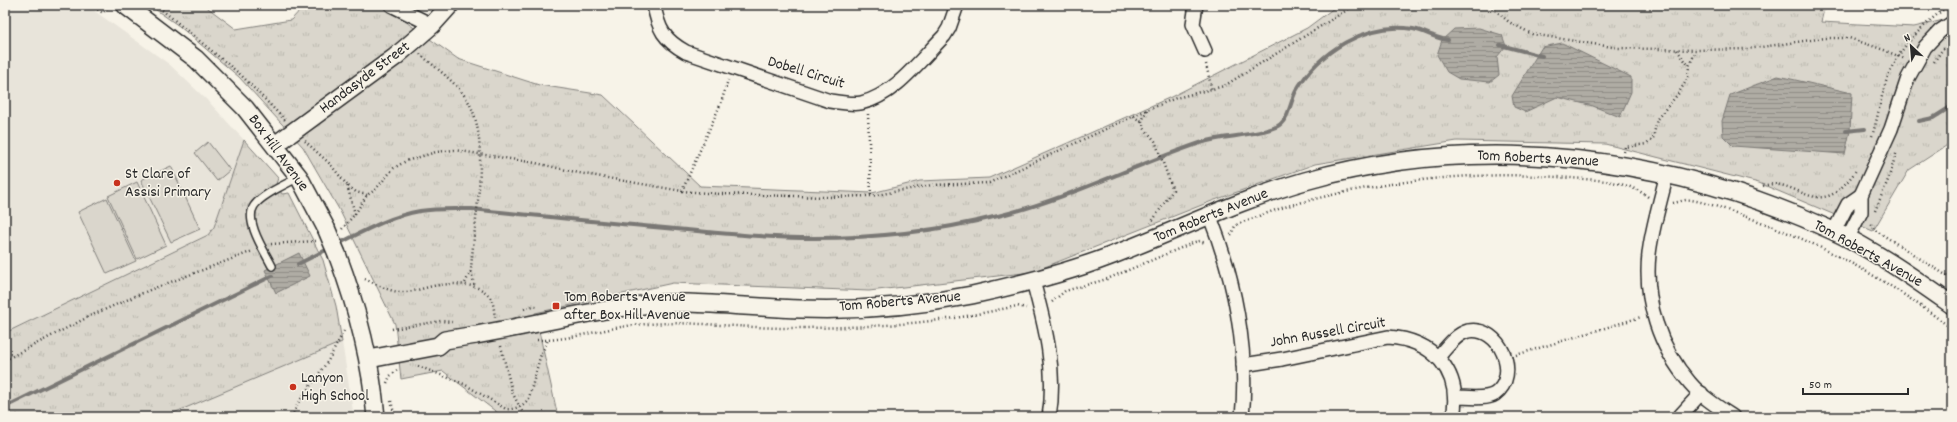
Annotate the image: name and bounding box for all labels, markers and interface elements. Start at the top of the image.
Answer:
north arrow [1891,26,1931,66]
text: N [1902,30,1914,47]
street label: Handasyde Street [315,36,415,120]
street label: Dobell Circuit [765,50,847,96]
street label: Box Hill Avenue [242,110,314,196]
street label: Tom Roberts Avenue [1477,144,1599,174]
place label: St Clare of Assisi Primary [125,163,211,204]
marker: St Clare of Assisi Primary [112,178,122,188]
street label: Tom Roberts Avenue [1150,183,1272,249]
street label: Tom Roberts Avenue [1809,214,1927,294]
street label: Tom Roberts Avenue [838,285,962,319]
place label: Tom Roberts Avenue after Box Hill Avenue [564,286,690,327]
marker: Tom Roberts Avenue after Box Hill Avenue [551,301,561,311]
street label: John Russell Circuit [1269,312,1388,354]
place label: Lanyon High School [301,367,369,408]
scale bar [1803,370,1908,396]
text: 50 m [1809,377,1832,394]
marker: Lanyon High School [288,382,298,392]

